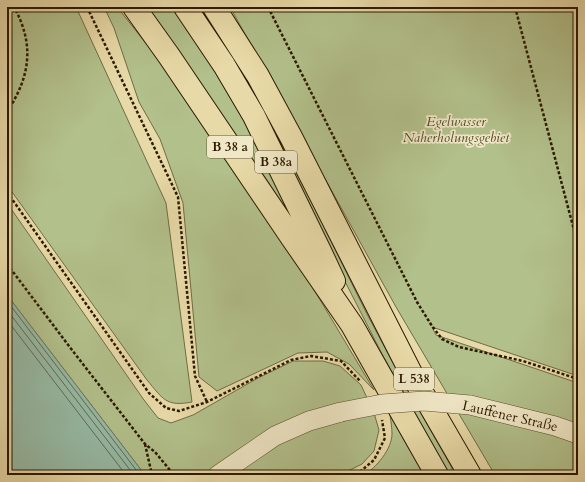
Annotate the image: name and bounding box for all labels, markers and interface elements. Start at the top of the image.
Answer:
park label: Egelwasser Naherholungsgebiet [403,112,510,147]
road number: B 38 a [207,136,253,158]
road number: B 38a [255,151,297,173]
road number: L 538 [394,368,434,390]
street label: Lauffener Straße [460,396,560,436]

